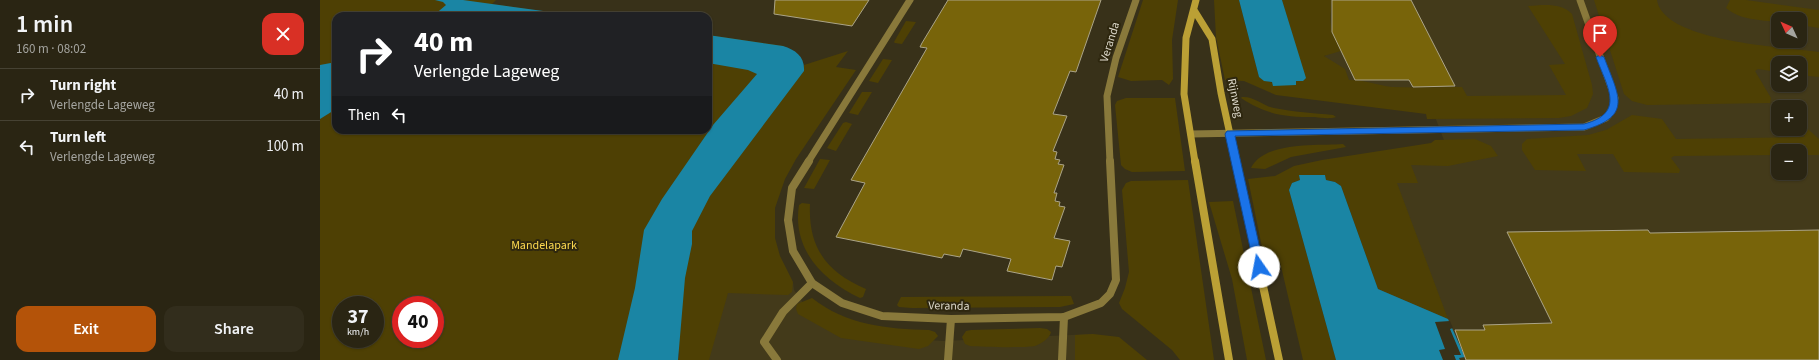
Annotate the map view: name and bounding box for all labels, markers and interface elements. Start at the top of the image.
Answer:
text: 1 min [16,7,73,42]
north arrow [1771,12,1807,48]
map controls [1771,12,1807,180]
button: close [262,13,304,55]
pin [1583,16,1617,57]
street label: Veranda [1096,20,1124,64]
text: 40 m [414,22,473,62]
icon: arrive [1589,22,1611,44]
icon: right [348,28,400,80]
text: 160 m · 08:02 [16,40,86,58]
button: layers [1771,56,1807,92]
text: Verlengde Lageweg [414,59,559,84]
text: Turn right [50,75,116,96]
street label: Rijnweg [1223,77,1247,119]
icon: right [16,84,38,106]
text: 40 m [274,84,304,105]
text: Verlengde Lageweg [50,96,155,114]
button: + [1771,100,1807,136]
icon: left [388,104,410,126]
text: Then [348,105,380,126]
text: Turn left [50,127,106,148]
icon: left [16,136,38,158]
text: 100 m [266,136,304,157]
button: − [1771,144,1807,180]
text: Verlengde Lageweg [50,148,155,166]
park label: Mandelapark [511,237,577,254]
position arrow [1238,246,1280,288]
speed limit sign: 40 [392,296,444,348]
street label: Veranda [928,297,970,315]
text: 37 [347,303,369,331]
button: Exit [16,306,156,352]
button: Share [164,306,304,352]
text: km/h [347,325,369,339]

